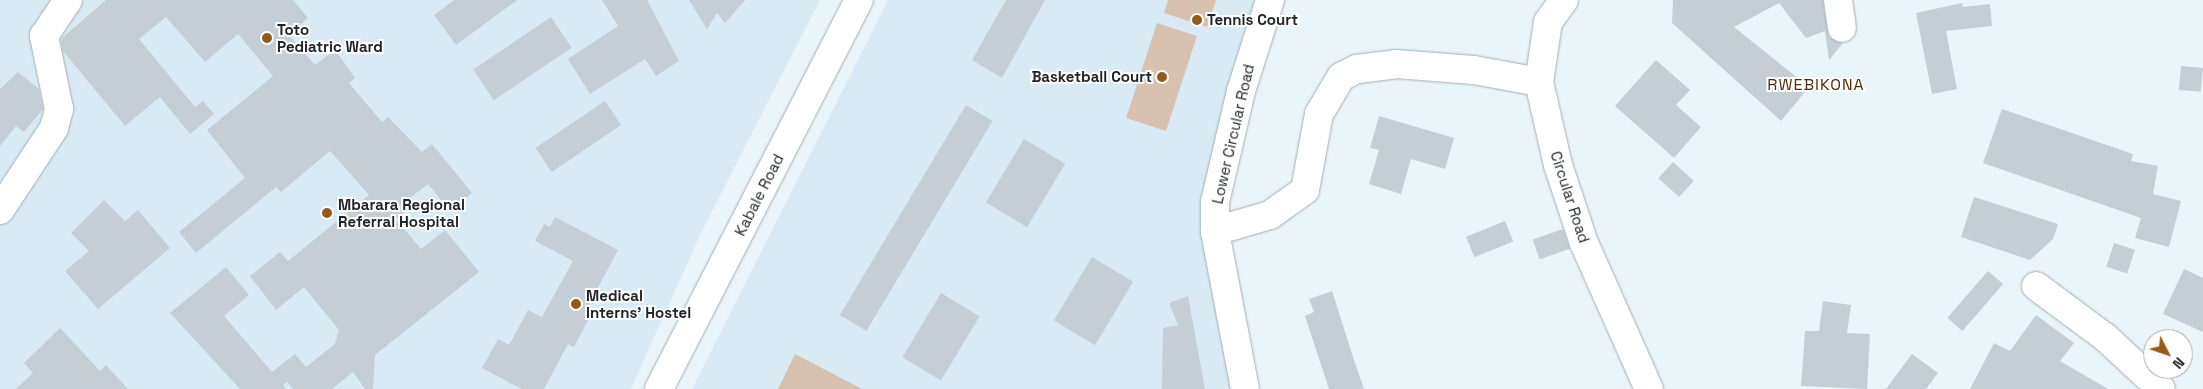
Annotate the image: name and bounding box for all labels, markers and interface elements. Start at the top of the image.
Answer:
place label: Tennis Court [1207,11,1298,29]
marker: Tennis Court [1191,14,1203,26]
place label: Toto Pediatric Ward [277,20,383,55]
marker: Toto Pediatric Ward [261,32,273,44]
street label: Lower Circular Road [1208,62,1258,206]
place label: Basketball Court [1031,68,1152,86]
marker: Basketball Court [1156,71,1168,83]
district label: RWEBIKONA [1766,75,1866,95]
street label: Circular Road [1547,149,1593,245]
street label: Kabale Road [731,151,787,239]
place label: Mbarara Regional Referral Hospital [338,195,465,230]
marker: Mbarara Regional Referral Hospital [320,206,334,220]
place label: Medical Interns' Hostel [586,286,691,321]
marker: Medical Interns' Hostel [570,298,582,310]
north arrow [2143,329,2193,379]
text: N [2169,354,2188,373]

